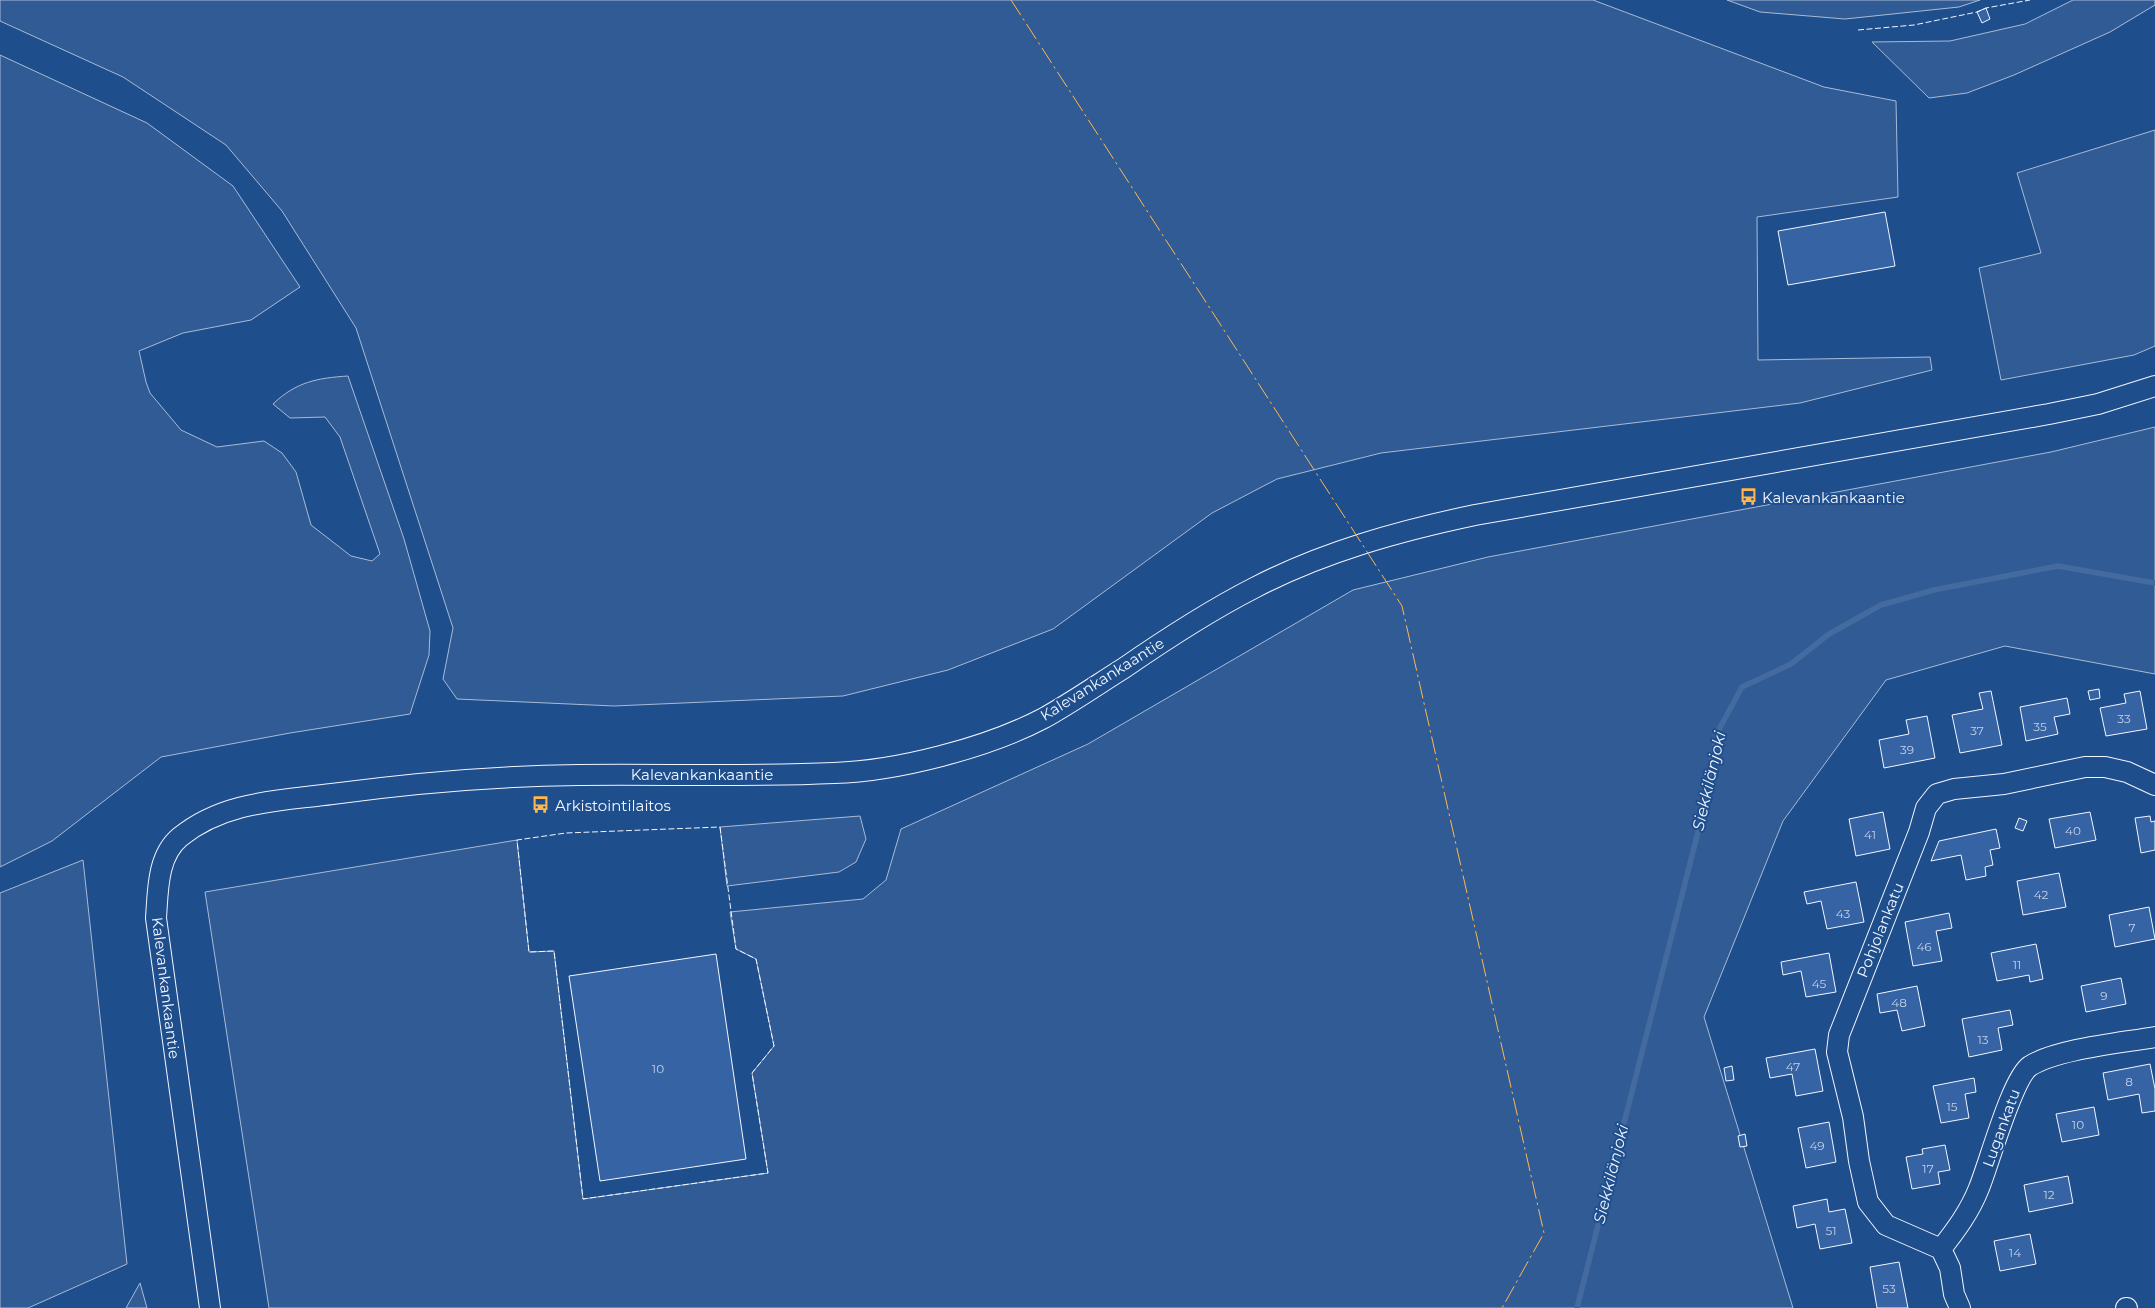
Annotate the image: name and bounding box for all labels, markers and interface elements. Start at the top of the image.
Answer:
bus stop icon: Kalevankankaantie [1738,487,1758,507]
place label: Kalevankankaantie [1762,488,1905,507]
street label: Kalevankankaantie [1036,633,1168,725]
house number: 33 [2117,711,2131,726]
house number: 35 [2033,719,2047,734]
house number: 37 [1970,723,1984,738]
water label: Siekkilänjoki [1688,729,1730,832]
house number: 39 [1900,742,1914,757]
street label: Kalevankankaantie [631,765,773,784]
bus stop icon: Arkistointilaitos [531,795,551,815]
place label: Arkistointilaitos [555,796,671,815]
house number: 40 [2065,823,2081,838]
house number: 41 [1864,827,1876,842]
street label: Pohjolankatu [1852,880,1908,980]
house number: 42 [2034,887,2049,902]
house number: 43 [1836,906,1850,921]
street label: Kalevankankaantie [148,916,184,1060]
house number: 7 [2128,920,2136,935]
house number: 46 [1916,939,1932,954]
house number: 11 [2013,957,2021,972]
house number: 45 [1812,976,1827,991]
house number: 9 [2100,988,2108,1003]
house number: 48 [1891,995,1907,1010]
house number: 13 [1977,1032,1989,1047]
house number: 47 [1786,1059,1800,1074]
house number: 10 [652,1061,664,1076]
house number: 8 [2125,1074,2133,1089]
street label: Lugankatu [1978,1086,2024,1170]
house number: 15 [1946,1099,1958,1114]
house number: 10 [2072,1117,2084,1132]
water label: Siekkilänjoki [1590,1122,1633,1225]
house number: 49 [1809,1138,1825,1153]
house number: 17 [1922,1161,1934,1176]
house number: 12 [2043,1187,2055,1202]
house number: 51 [1825,1223,1837,1238]
house number: 14 [2009,1245,2021,1260]
house number: 53 [1882,1281,1896,1296]

